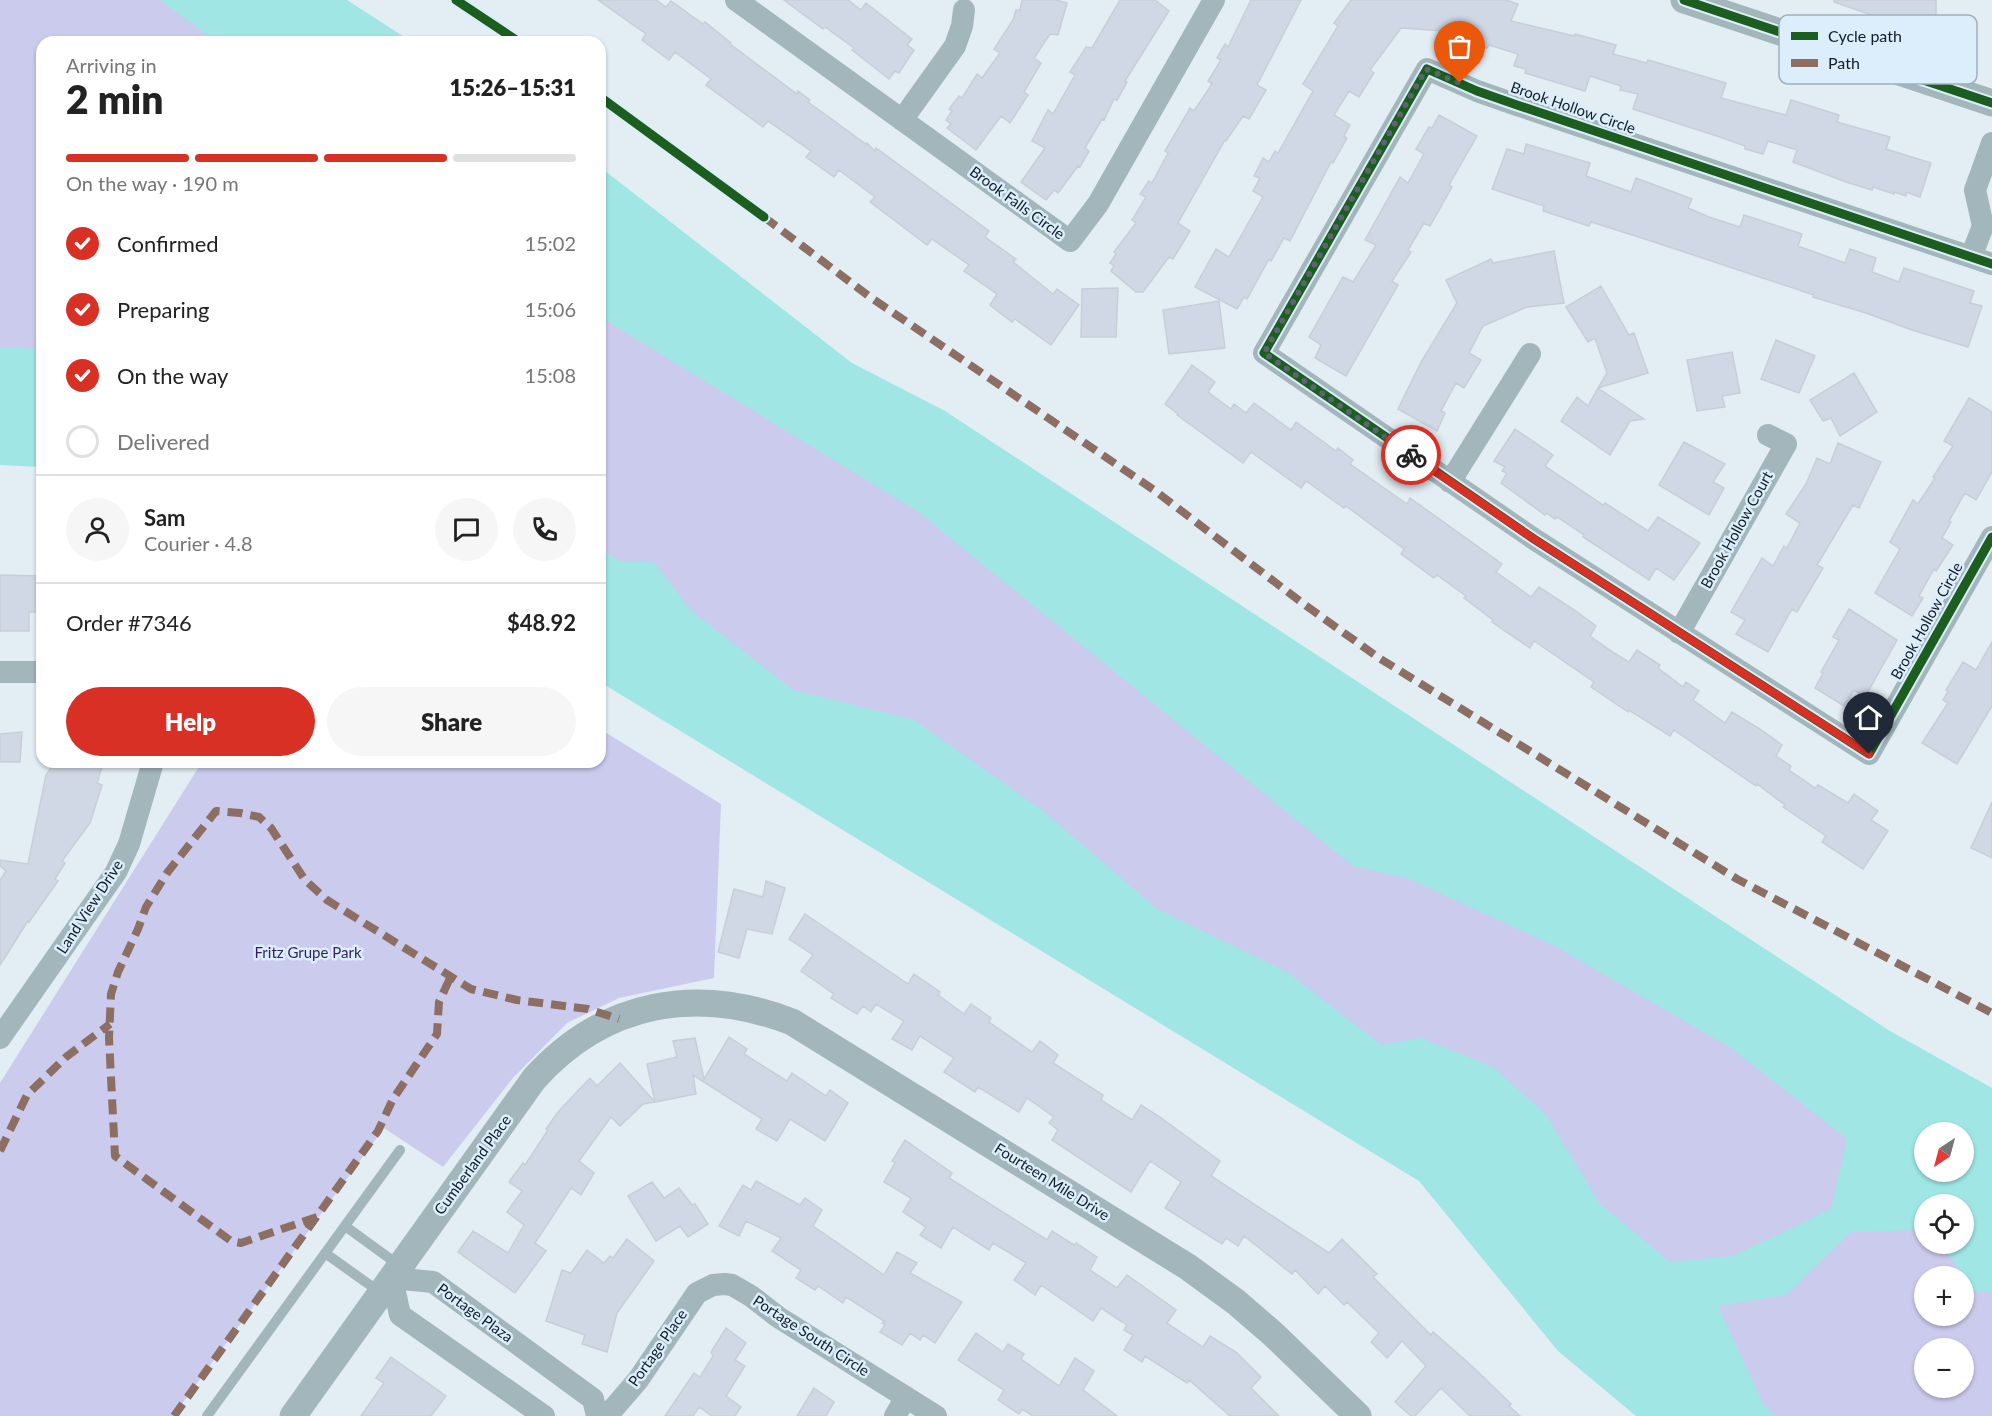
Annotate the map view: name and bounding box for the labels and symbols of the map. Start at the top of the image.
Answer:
legend [1779,15,1977,84]
pin [1434,21,1485,83]
text: Cycle path [1828,26,1902,45]
text: Path [1828,53,1860,72]
street label: Brook Hollow Circle [1508,77,1638,137]
street label: Brook Falls Circle [967,162,1069,243]
courier [1381,425,1441,485]
street label: Brook Hollow Court [1696,467,1776,591]
street label: Brook Hollow Circle [1886,559,1966,682]
pin [1843,692,1894,754]
street label: Land View Drive [52,856,126,957]
park label: Fritz Grupe Park [254,943,362,961]
street label: Cumberland Place [430,1111,514,1218]
north arrow [1914,1122,1974,1182]
street label: Fourteen Mile Drive [992,1139,1113,1224]
street label: Portage Plaza [434,1279,517,1346]
street label: Portage South Circle [750,1291,873,1379]
street label: Portage Place [624,1305,690,1389]

